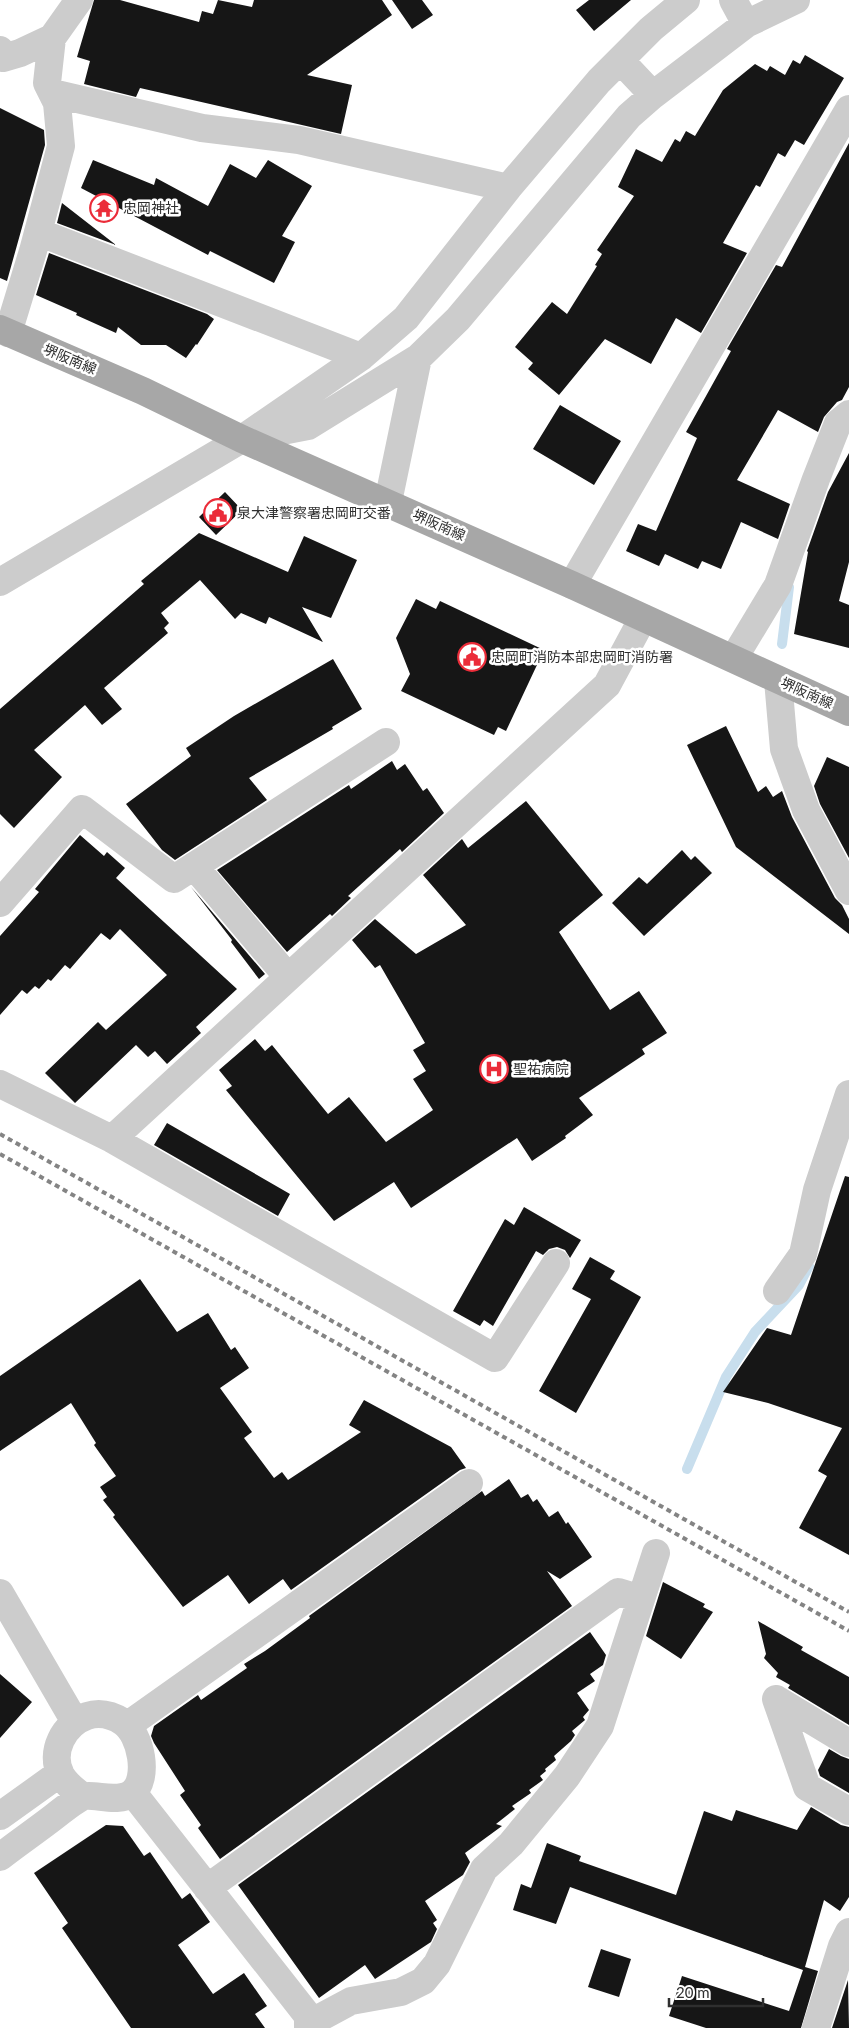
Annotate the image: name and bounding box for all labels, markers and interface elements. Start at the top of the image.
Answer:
temple icon: 忠岡神社 [89,193,119,223]
place label: 忠岡神社 [123,199,179,216]
street label: 堺阪南線 [41,340,99,377]
public building icon: 泉大津警察署忠岡町交番 [203,498,233,528]
place label: 泉大津警察署忠岡町交番 [237,504,391,521]
street label: 堺阪南線 [410,505,468,544]
public building icon: 忠岡町消防本部忠岡町消防署 [457,642,487,672]
place label: 忠岡町消防本部忠岡町消防署 [491,648,673,665]
street label: 堺阪南線 [778,673,836,712]
hospital icon: 聖祐病院 [479,1054,509,1084]
place label: 聖祐病院 [513,1060,569,1077]
scale bar [669,1976,763,2008]
text: 20 m [676,1983,710,2001]

